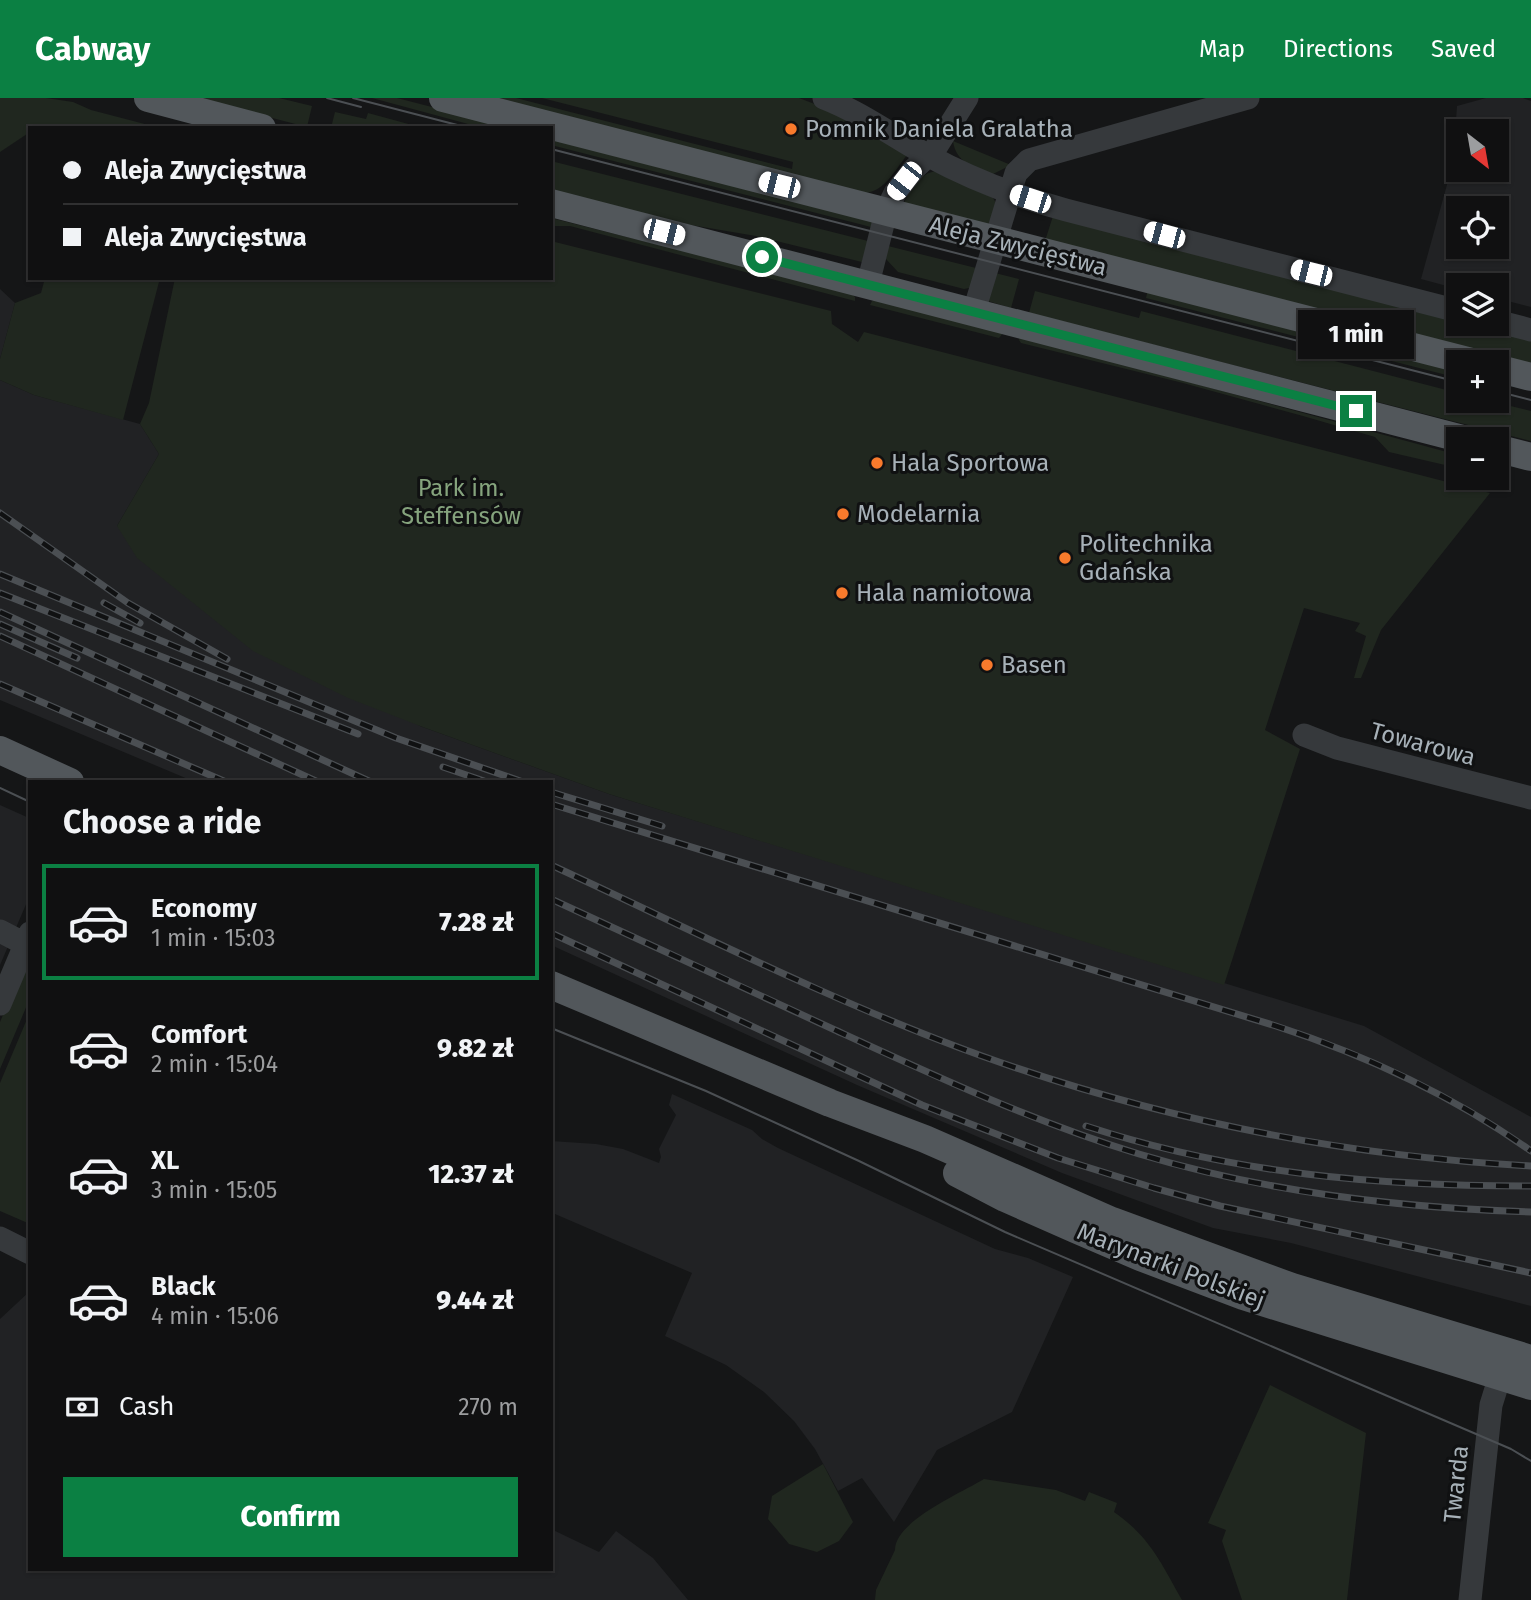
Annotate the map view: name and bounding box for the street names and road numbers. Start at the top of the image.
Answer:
street label: Aleja Zwycięstwa [926,210,1110,282]
street label: Towarowa [1367,717,1479,771]
street label: Marynarki Polskiej [1073,1217,1269,1315]
street label: Twarda [1438,1444,1474,1524]

